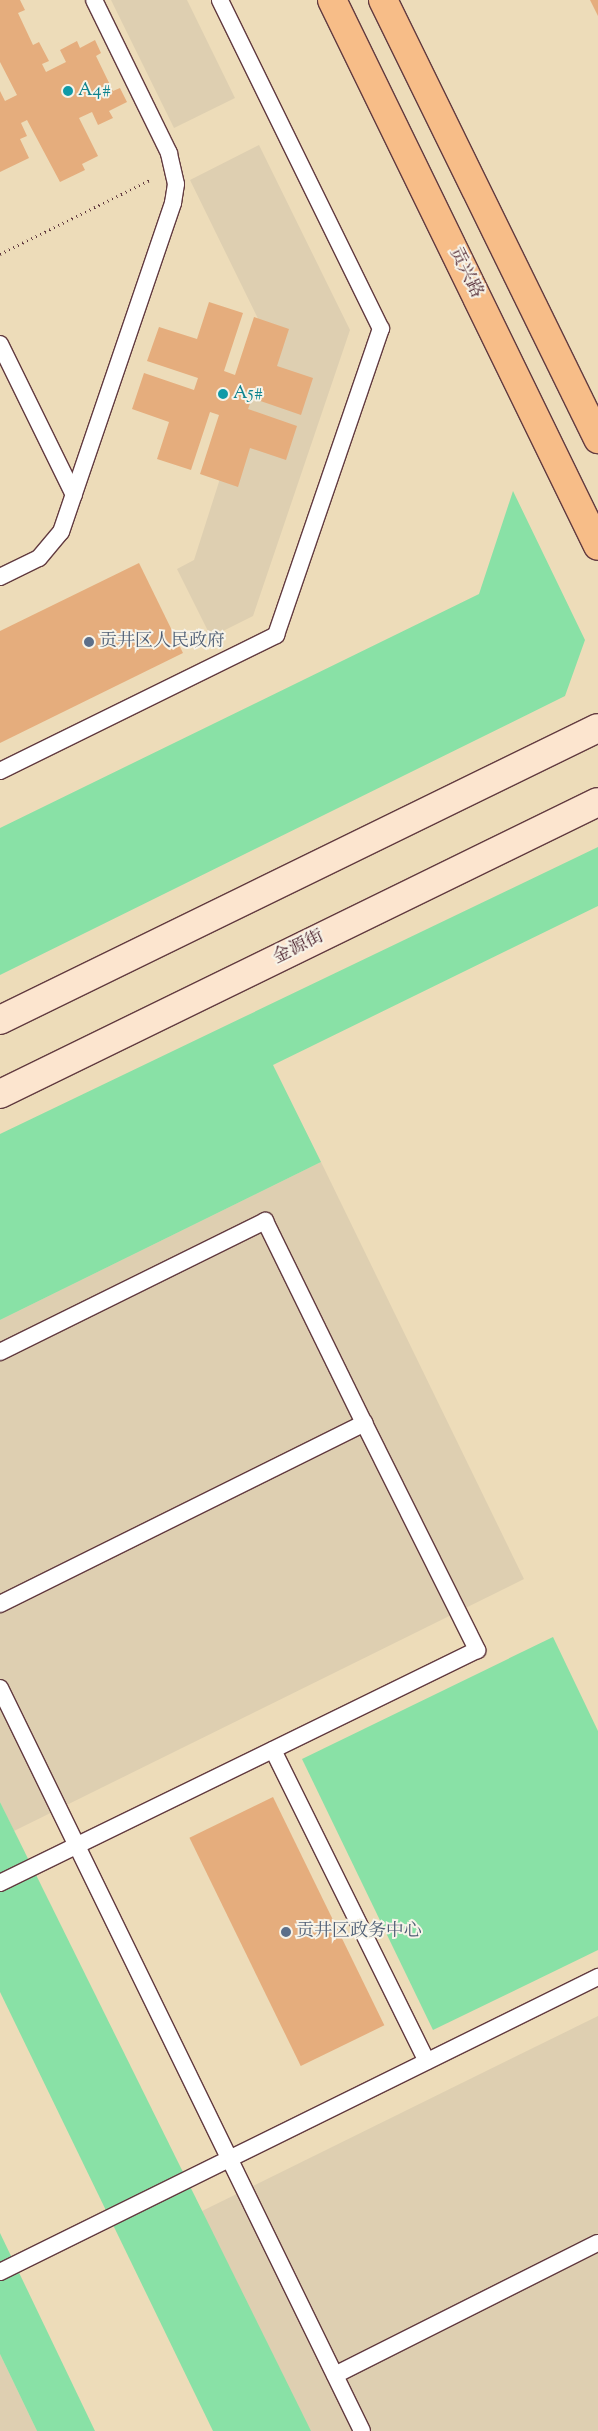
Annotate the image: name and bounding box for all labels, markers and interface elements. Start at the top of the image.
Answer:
place label: A4# [78,80,111,102]
marker: A4# [62,85,74,97]
street label: 贡兴路 [443,244,487,302]
place label: A5# [233,383,263,405]
marker: A5# [217,388,229,400]
place label: 贡井区人民政府 [99,631,225,653]
marker: 贡井区人民政府 [83,636,95,648]
street label: 金源街 [270,926,328,970]
place label: 贡井区政务中心 [296,1921,422,1943]
marker: 贡井区政务中心 [280,1926,292,1938]

